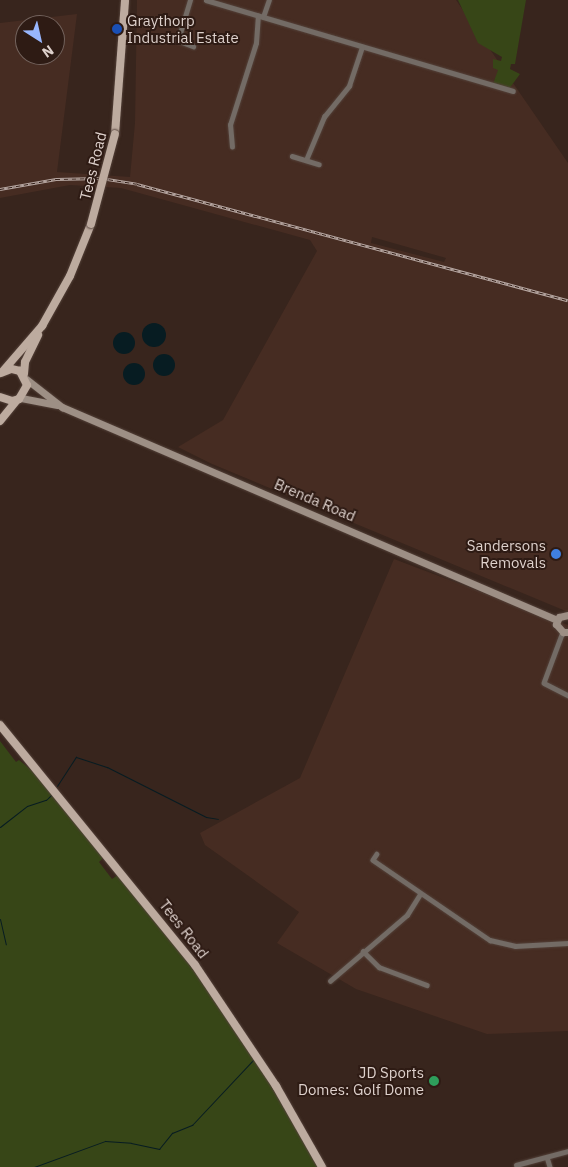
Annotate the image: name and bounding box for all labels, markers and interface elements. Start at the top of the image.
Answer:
place label: Graythorp Industrial Estate [127,11,239,46]
north arrow [15,15,65,65]
marker: Graythorp Industrial Estate [111,23,123,35]
text: N [39,41,57,62]
street label: Tees Road [76,130,110,202]
street label: Brenda Road [272,475,358,525]
place label: Sandersons Removals [467,536,546,571]
marker: Sandersons Removals [550,548,562,560]
street label: Tees Road [156,896,212,962]
place label: JD Sports Domes: Golf Dome [298,1063,424,1098]
marker: JD Sports Domes: Golf Dome [428,1075,440,1087]

